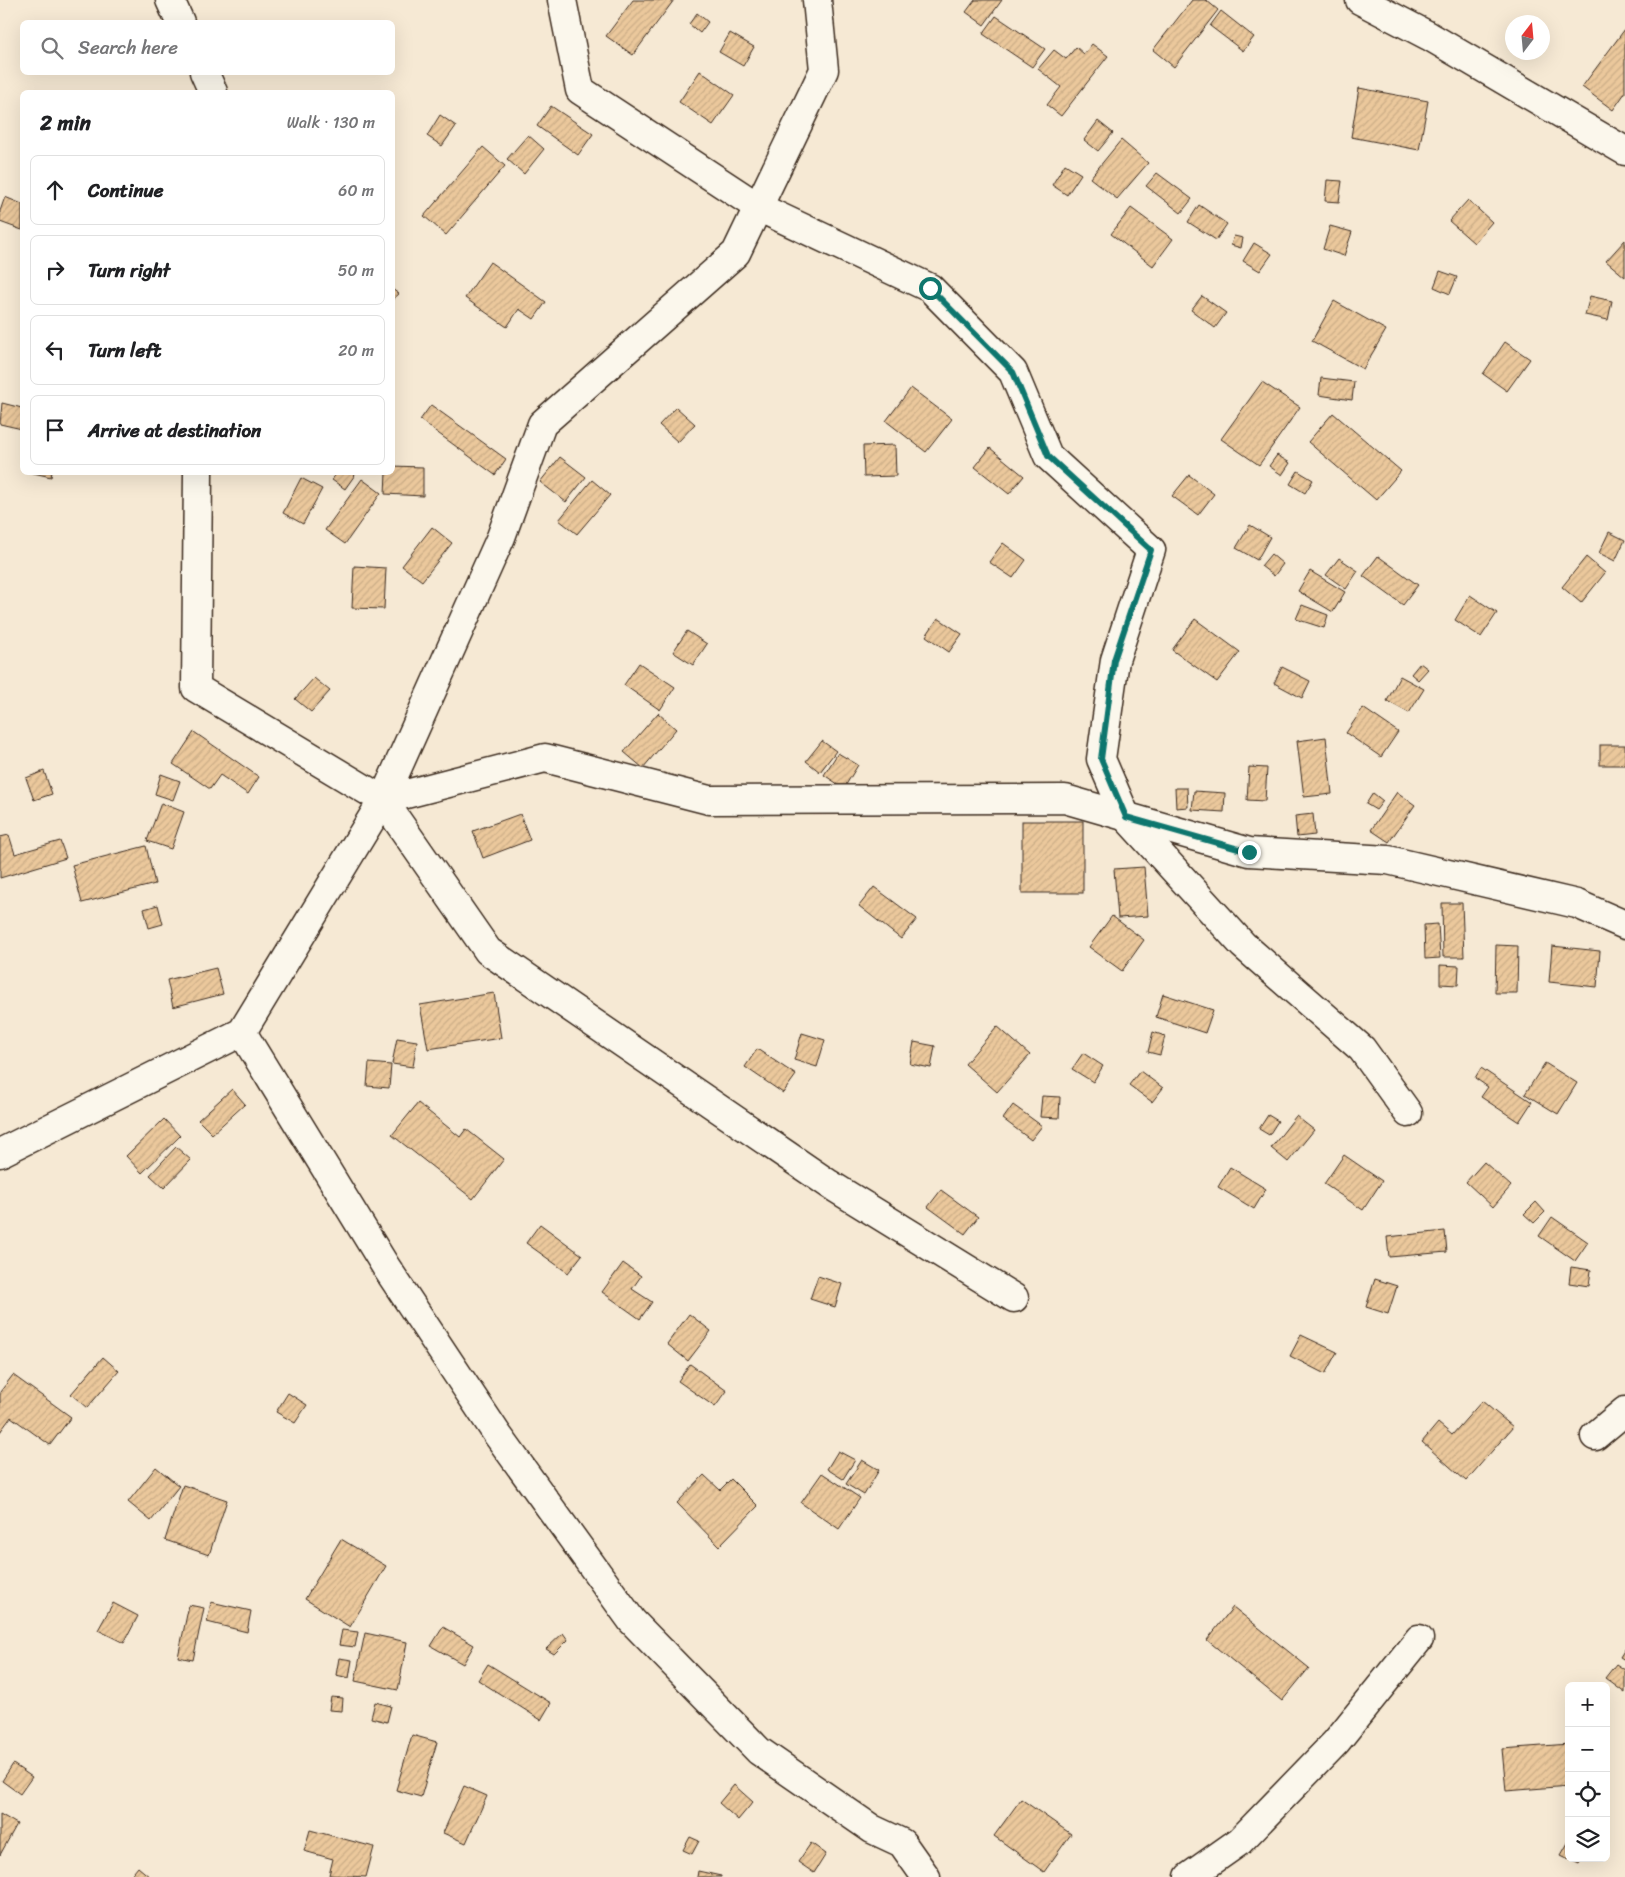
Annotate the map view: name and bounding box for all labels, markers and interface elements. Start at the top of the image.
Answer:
north arrow [1505,15,1550,60]
search box [20,20,395,75]
text: Search here [78,31,178,64]
icon: search [38,34,66,62]
text: 2 min [40,104,91,142]
text: Walk · 130 m [287,108,375,137]
text: Continue [88,174,164,207]
icon: ahead [41,176,69,204]
text: 60 m [338,176,374,205]
text: Turn right [88,254,170,287]
icon: right [41,256,69,284]
text: 50 m [338,256,374,285]
route start [919,277,942,300]
text: Turn left [88,334,161,367]
icon: left [41,336,69,364]
text: 20 m [338,336,374,365]
text: Arrive at destination [88,414,261,447]
icon: arrive [41,416,69,444]
route end [1238,841,1261,864]
map controls [1565,1682,1610,1862]
button: + [1565,1682,1610,1727]
button: − [1565,1727,1610,1772]
button: locate [1565,1772,1610,1817]
button: layers [1565,1817,1610,1862]

